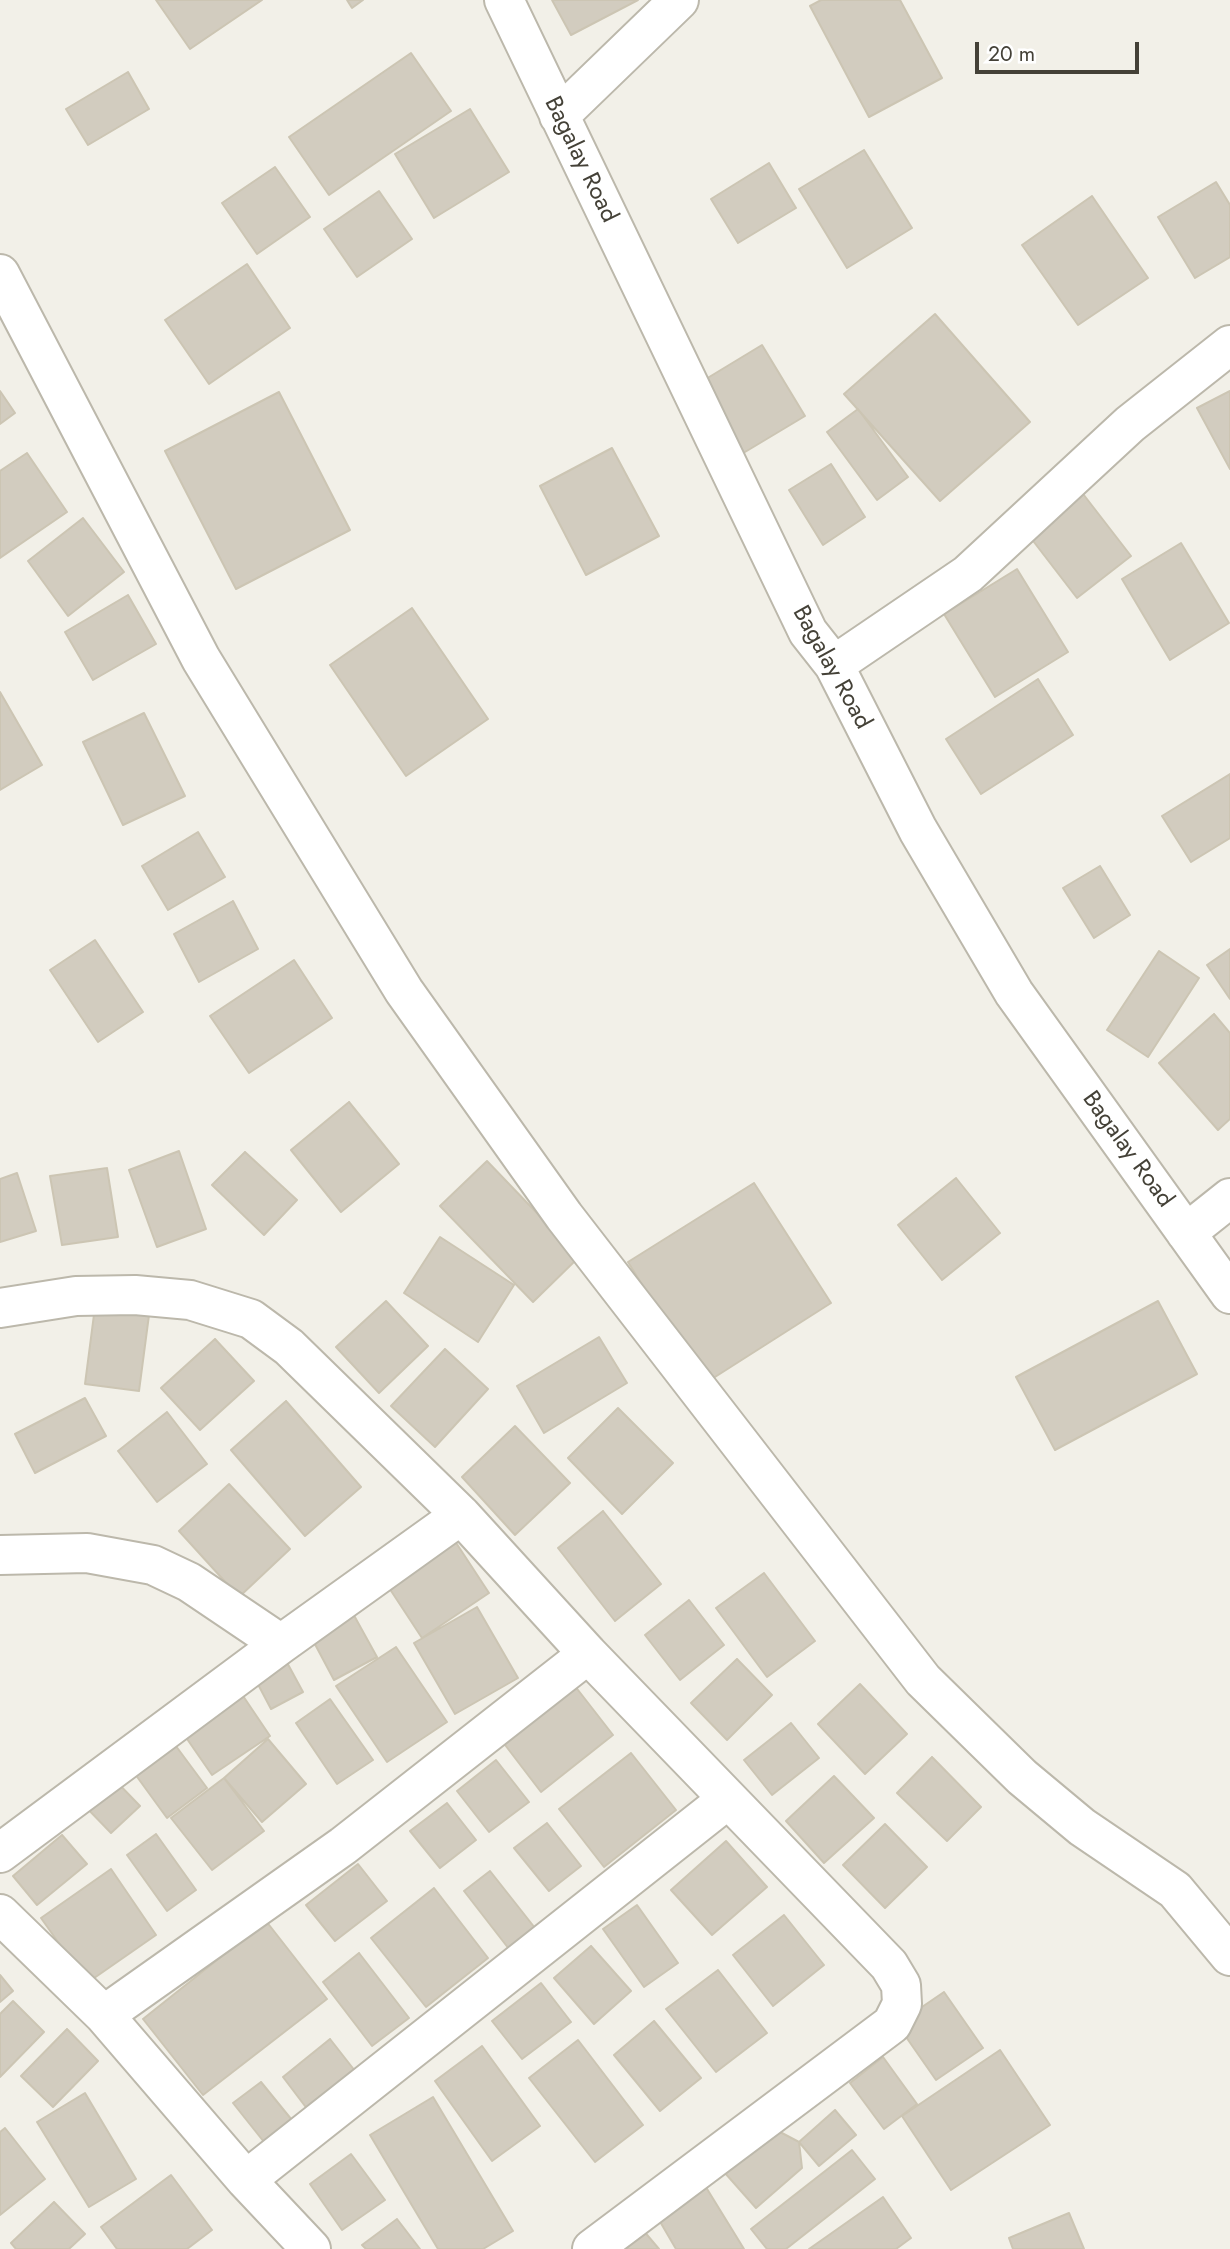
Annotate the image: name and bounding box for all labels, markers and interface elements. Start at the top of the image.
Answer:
scale bar [978,28,1142,72]
text: 20 m [988,39,1035,69]
street label: Bagalay Road [537,92,623,228]
street label: Bagalay Road [785,601,877,735]
street label: Bagalay Road [1075,1086,1179,1214]

